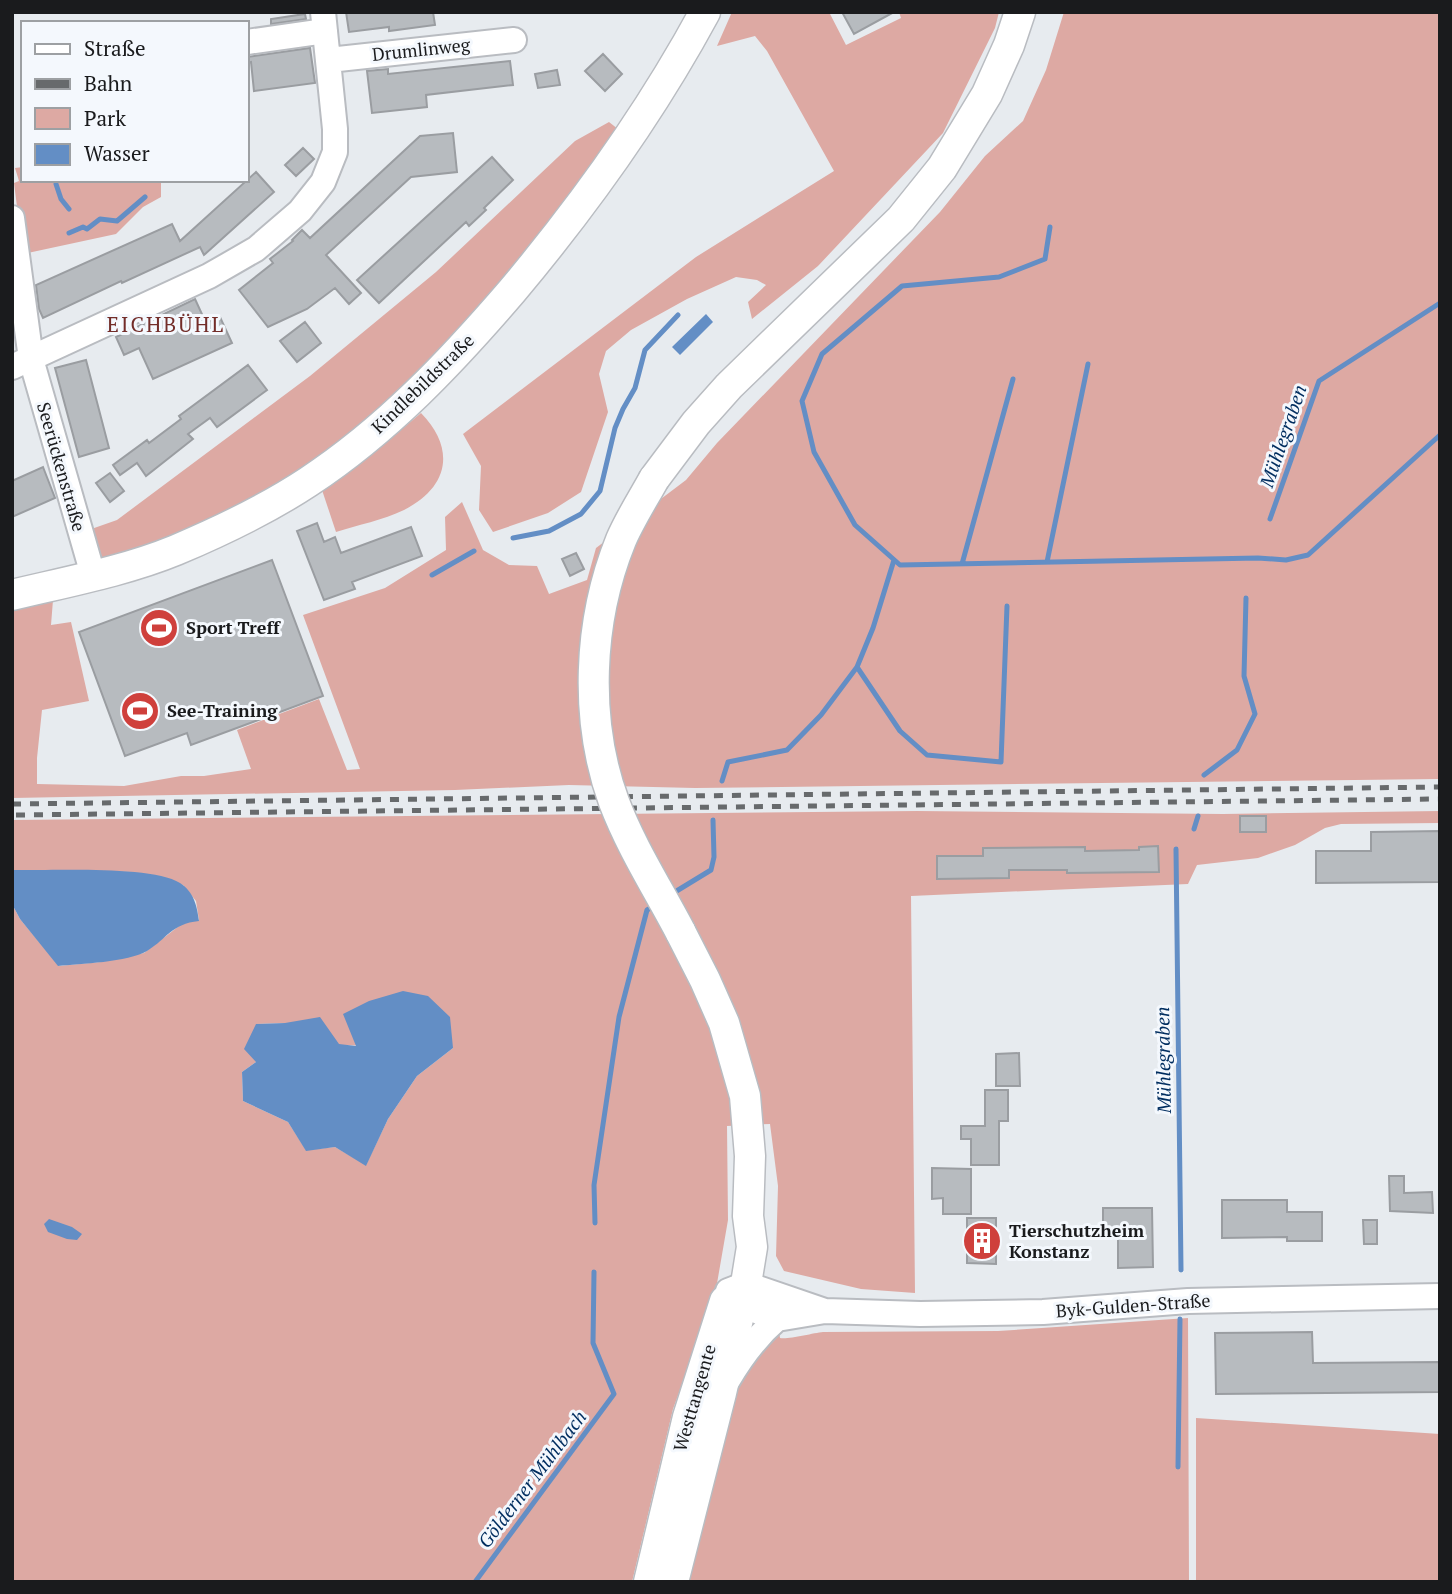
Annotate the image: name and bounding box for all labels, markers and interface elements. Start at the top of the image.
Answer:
legend [21,21,248,182]
street label: Drumlinweg [371,32,472,66]
text: Straße [84,34,146,62]
text: Bahn [84,69,133,97]
text: Park [84,104,126,132]
text: Wasser [84,139,150,167]
district label: EICHBÜHL [107,310,225,338]
street label: Kindlebildstraße [366,328,479,438]
water label: Mühlegraben [1253,381,1312,491]
street label: Seerückenstraße [32,399,92,534]
sports icon: Sport Treff [138,607,180,649]
place label: Sport Treff [186,615,281,639]
sports icon: See-Training [119,690,161,732]
place label: See-Training [167,698,278,722]
water label: Mühlegraben [1149,1006,1176,1115]
place label: Tierschutzheim Konstanz [1009,1218,1144,1263]
building icon: Tierschutzheim Konstanz [961,1220,1003,1262]
street label: Byk-Gulden-Straße [1055,1288,1211,1322]
street label: Westtangente [667,1341,721,1454]
water label: Gölderner Mühlbach [472,1405,591,1552]

